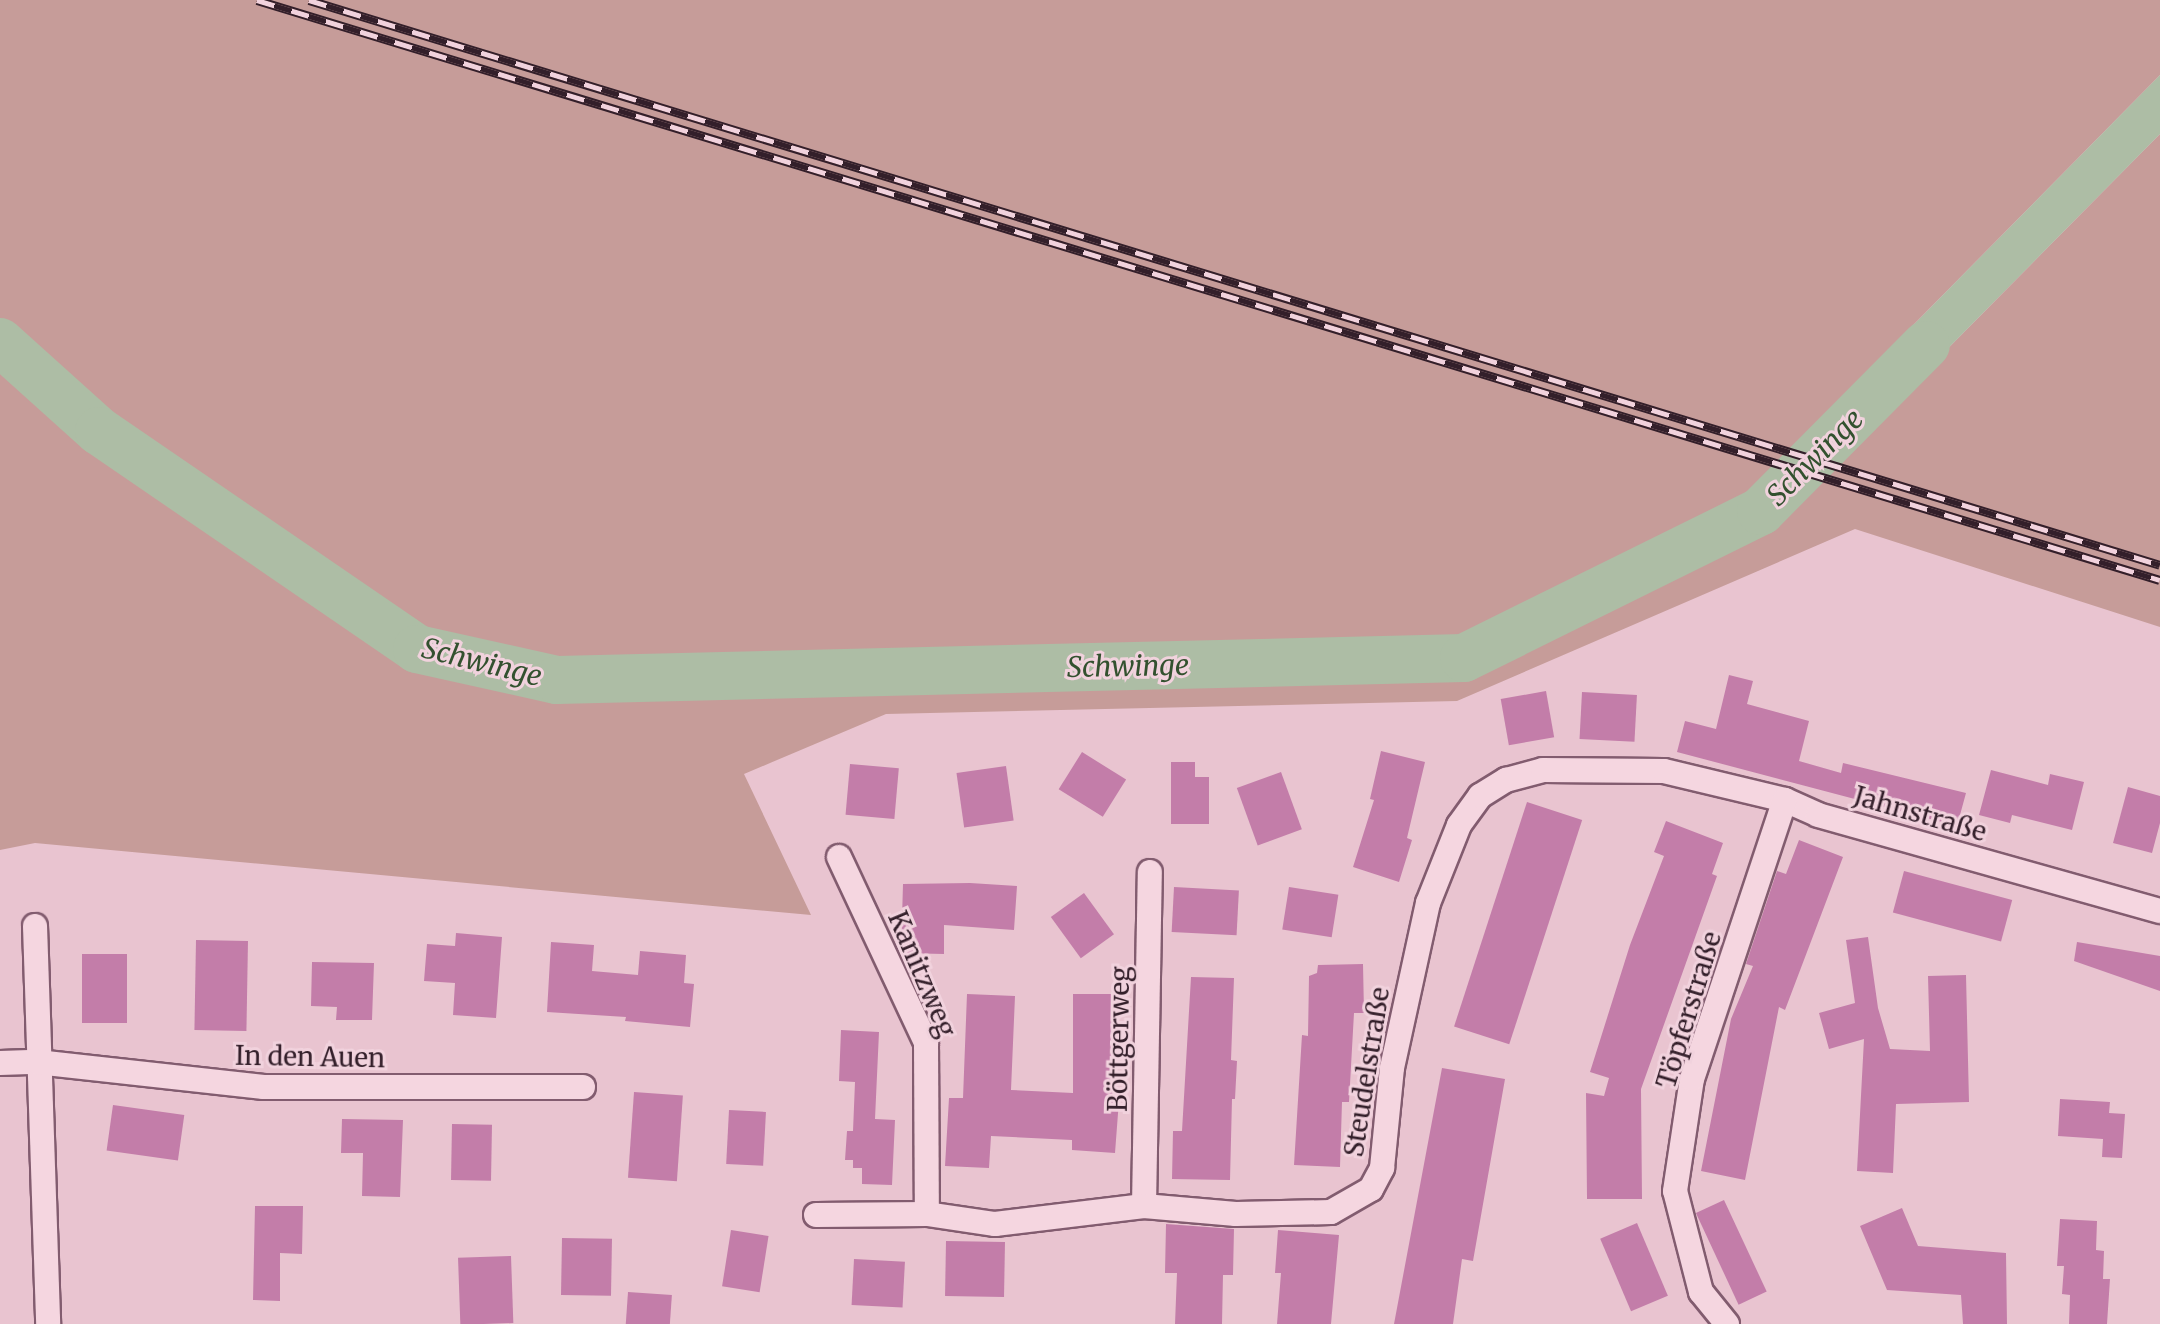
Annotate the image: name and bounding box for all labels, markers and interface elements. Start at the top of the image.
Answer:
water label: Schwinge [1760,402,1870,512]
water label: Schwinge [419,631,545,693]
water label: Schwinge [1067,648,1189,684]
street label: Jahnstraße [1850,780,1990,848]
street label: Kanitzweg [882,906,962,1042]
street label: Töpferstraße [1650,928,1728,1092]
street label: Böttgerweg [1102,966,1136,1112]
street label: Steudelstraße [1338,985,1396,1159]
street label: In den Auen [235,1040,385,1074]

